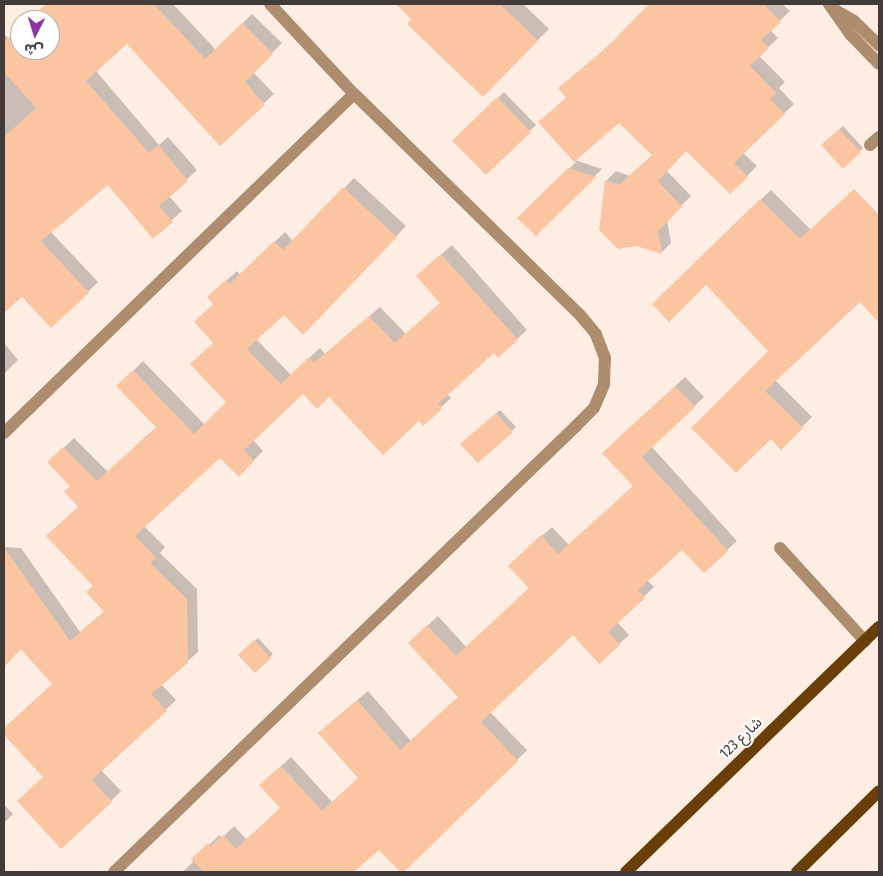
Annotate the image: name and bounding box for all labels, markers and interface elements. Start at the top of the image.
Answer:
north arrow [10,10,60,60]
text: ش [23,40,44,59]
street label: شارع 123 [716,713,766,763]

